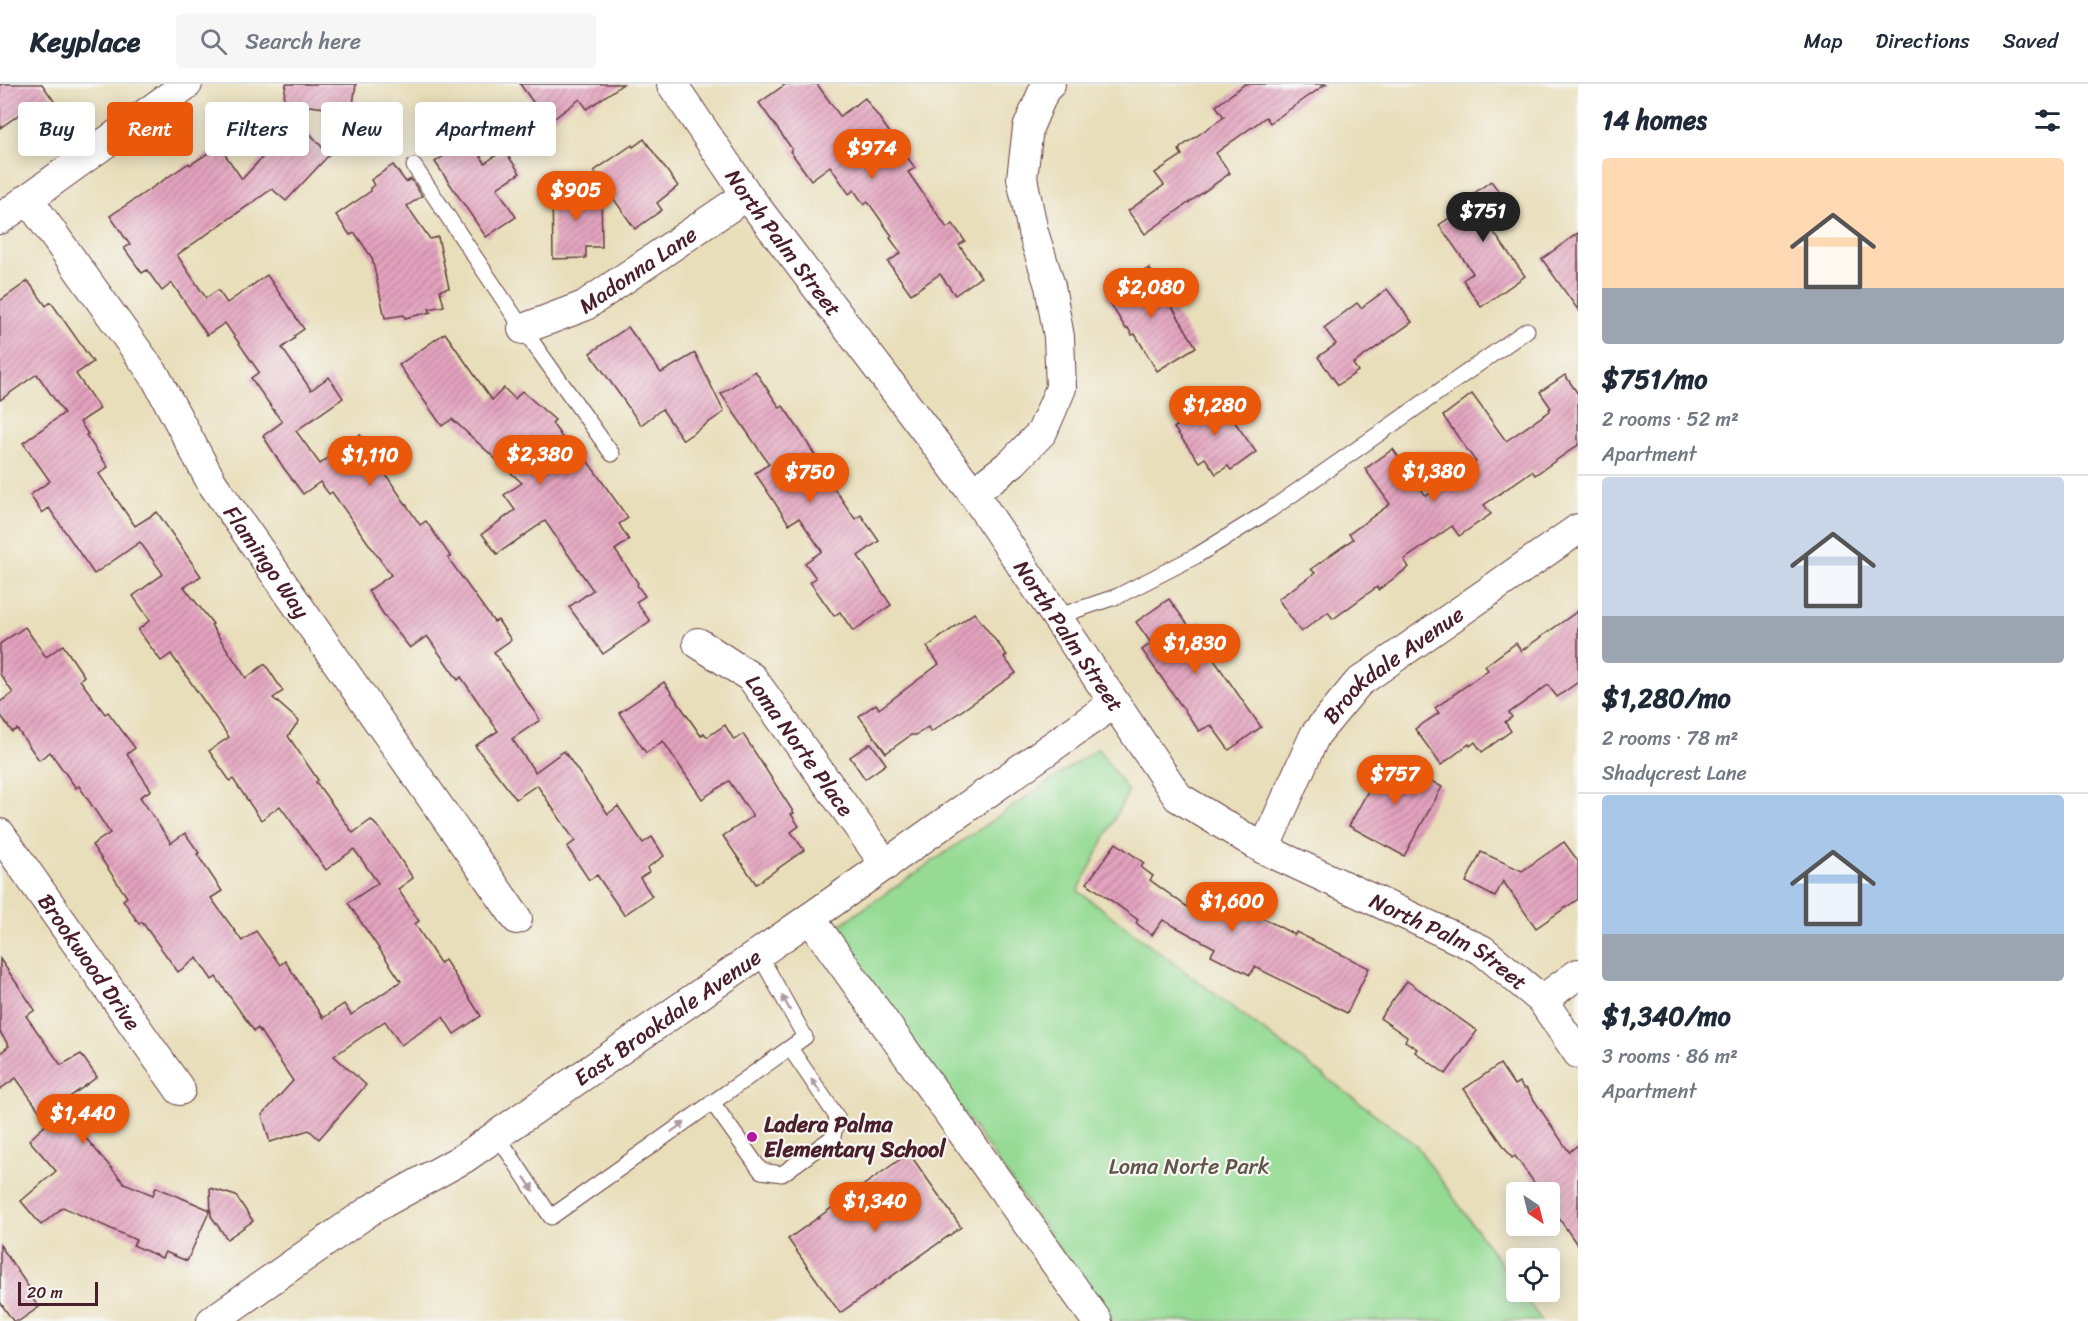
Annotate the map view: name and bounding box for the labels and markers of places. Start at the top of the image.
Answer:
pin: $974 [836,129,908,180]
pin: $905 [540,171,612,222]
pin: $751 [1447,192,1519,243]
pin: $2,080 [1102,268,1200,319]
pin: $1,280 [1166,386,1264,437]
pin: $2,380 [491,435,589,486]
pin: $1,110 [321,436,419,487]
pin: $1,380 [1385,452,1483,503]
pin: $750 [774,453,846,504]
pin: $1,830 [1146,624,1244,675]
pin: $757 [1359,755,1431,806]
pin: $1,600 [1183,882,1281,933]
pin: $1,440 [34,1094,132,1145]
place label: Ladera Palma Elementary School [764,1105,946,1169]
marker: Ladera Palma Elementary School [745,1130,759,1144]
pin: $1,340 [826,1182,924,1233]

